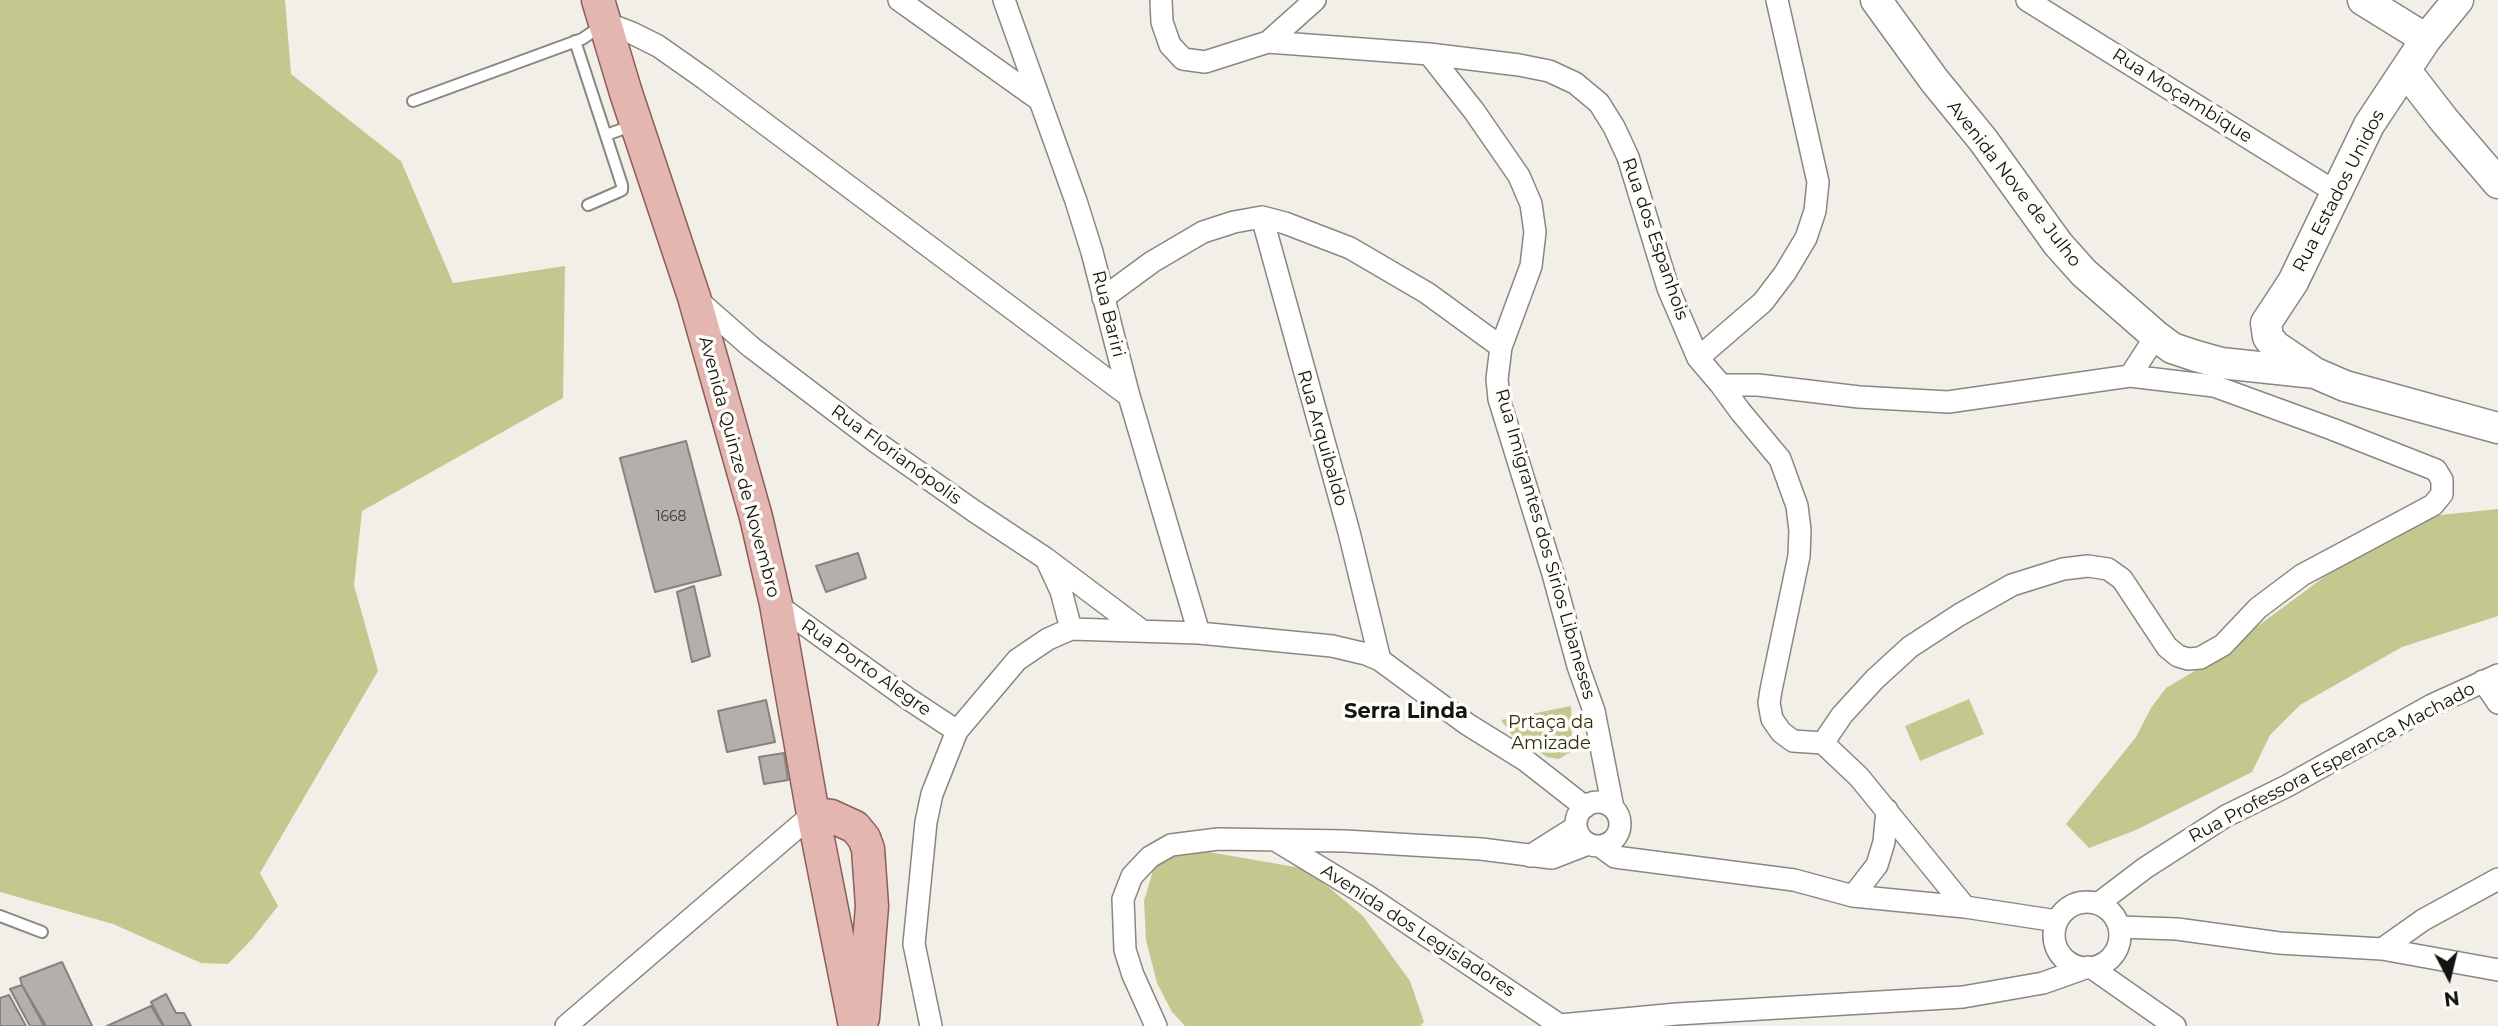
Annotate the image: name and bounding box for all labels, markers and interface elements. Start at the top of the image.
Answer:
street label: Rua Moçambique [2108,44,2256,148]
street label: Avenida Nove de Julho [1942,96,2086,272]
street label: Rua Estados Unidos [2289,106,2389,276]
street label: Rua dos Espanhois [1617,155,1693,323]
street label: Rua Bariri [1087,268,1129,360]
street label: Avenida Quinze de Novembro [694,334,784,600]
street label: Rua Arquibaldo [1292,367,1352,509]
street label: Rua Imigrantes dos Sirios Libaneses [1490,386,1600,702]
street label: Rua Florianópolis [827,400,965,510]
house number: 1668 [655,509,687,525]
street label: Rua Porto Alegre [797,615,935,721]
street label: Rua Professora Esperanca Machado [2185,678,2479,848]
district label: Serra Linda [1344,699,1468,725]
park label: Prtaça da Amizade [1508,712,1594,754]
street label: Avenida dos Legisladores [1317,860,1519,1002]
north arrow [2414,942,2484,1012]
text: N [2443,986,2461,1011]

